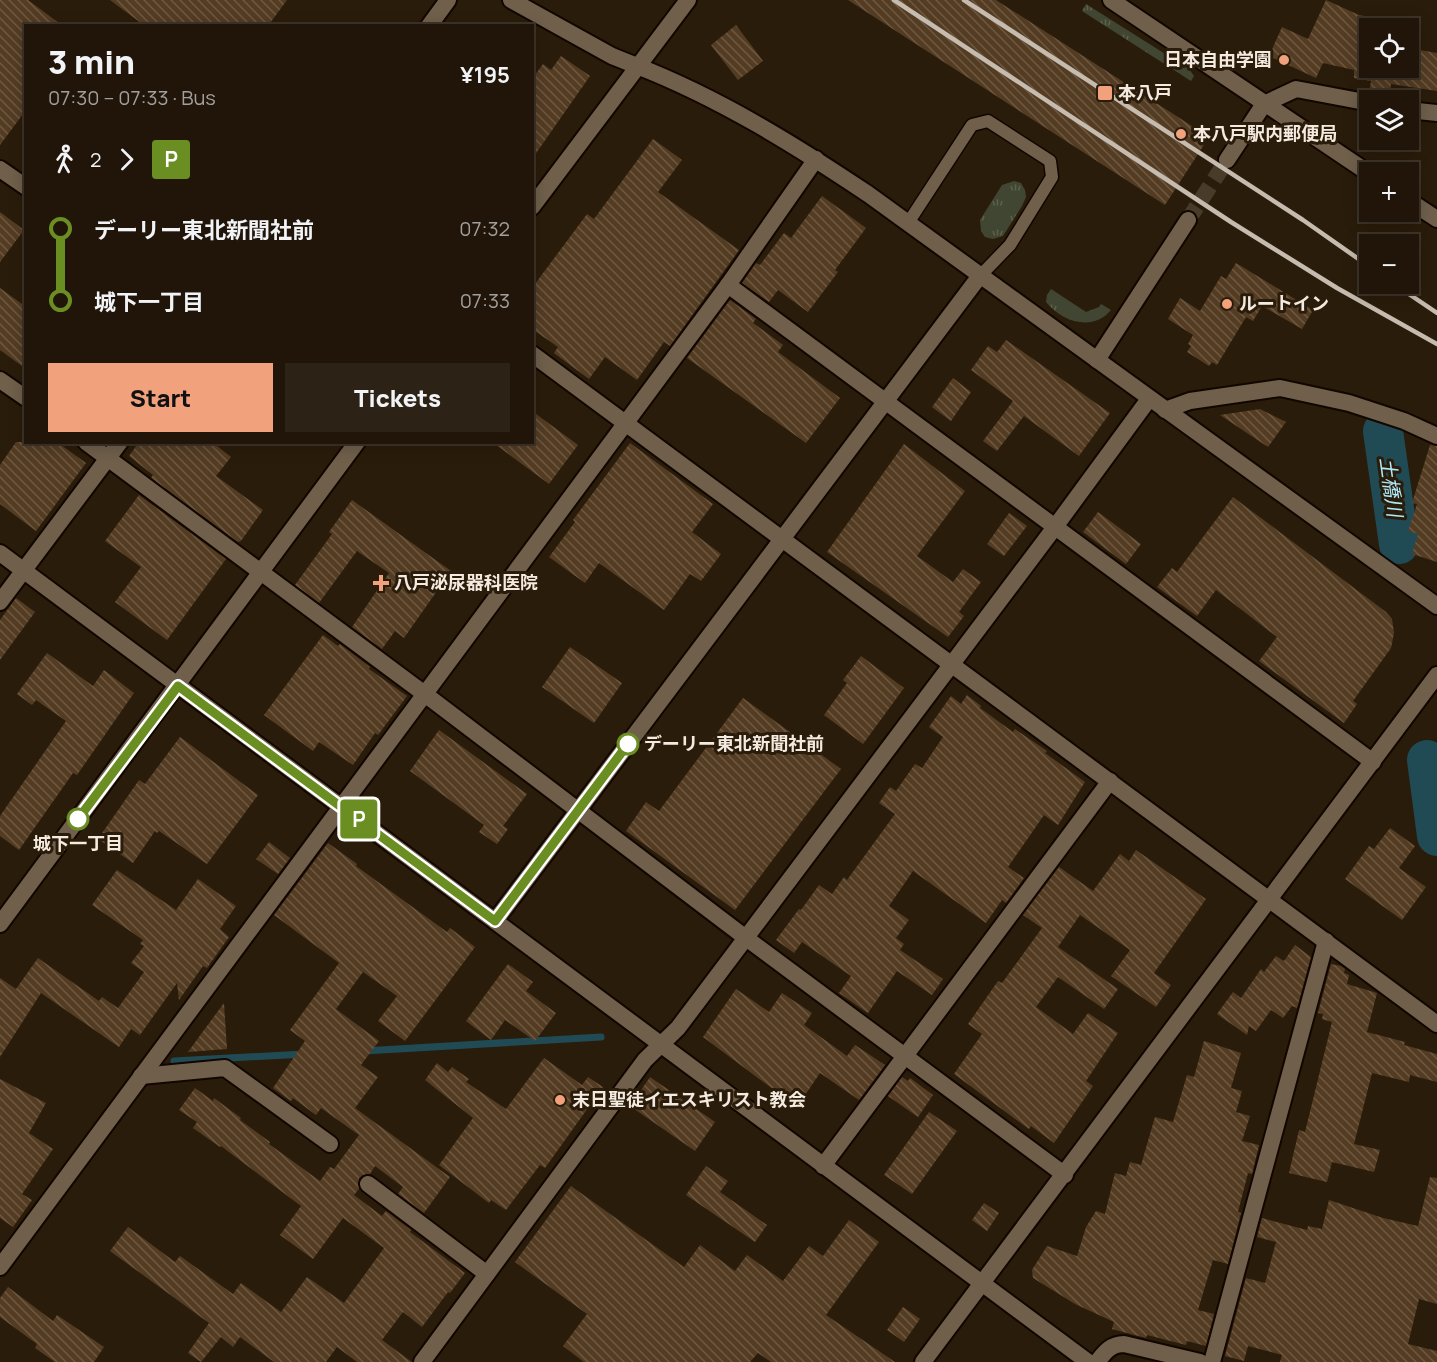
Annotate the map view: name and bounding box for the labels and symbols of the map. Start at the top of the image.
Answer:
place label: 日本自由学園 [1164,47,1272,71]
marker: 日本自由学園 [1277,53,1291,67]
place label: 本八戸 [1118,80,1172,104]
marker: 本八戸 [1096,84,1114,102]
place label: 本八戸駅内郵便局 [1193,121,1337,145]
marker: 本八戸駅内郵便局 [1174,127,1188,141]
place label: ルートイン [1239,291,1329,315]
marker: ルートイン [1220,297,1234,311]
water label: 土橋川 [1374,455,1409,520]
place label: 八戸泌尿器科医院 [394,570,538,594]
marker: 八戸泌尿器科医院 [372,574,390,592]
place label: デーリー東北新聞社前 [644,731,824,755]
marker: デーリー東北新聞社前 [617,733,639,755]
line badge: P [340,800,379,838]
marker: 城下一丁目 [67,808,89,830]
place label: 城下一丁目 [33,831,123,855]
place label: 末日聖徒イエスキリスト教会 [572,1087,806,1111]
marker: 末日聖徒イエスキリスト教会 [553,1093,567,1107]

